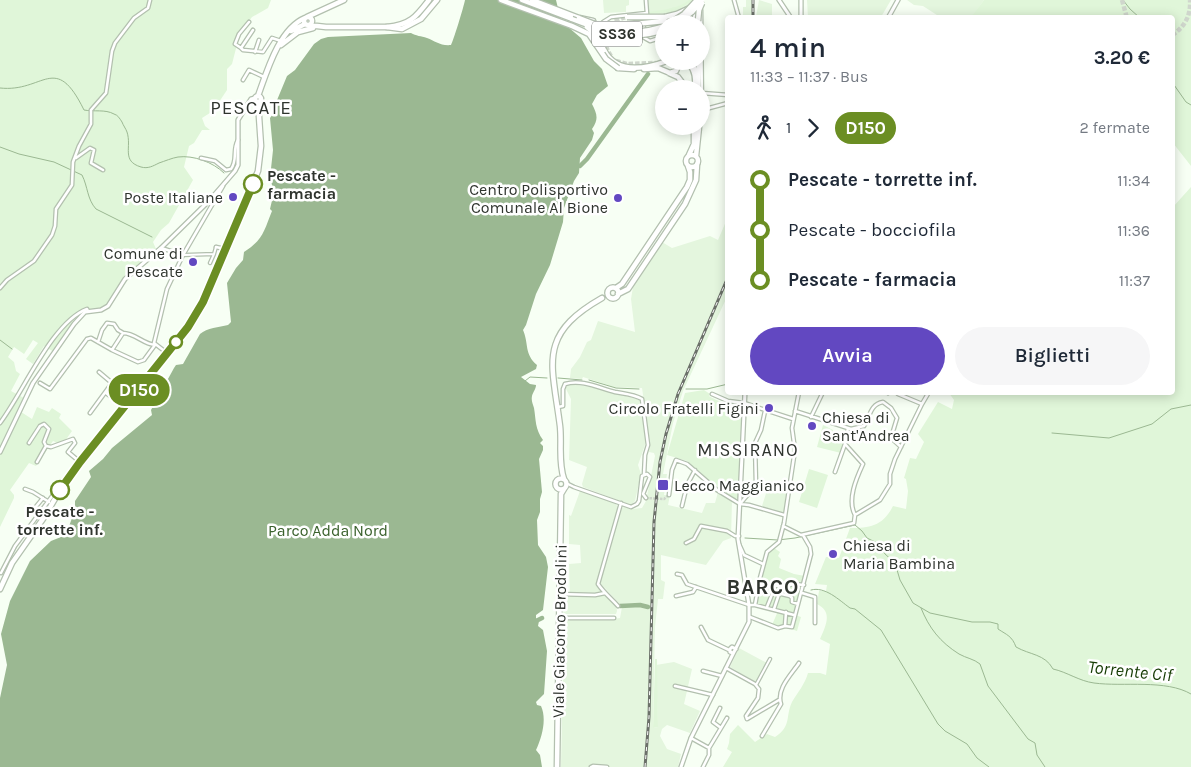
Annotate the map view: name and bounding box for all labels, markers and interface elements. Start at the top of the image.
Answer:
map controls [655,15,710,135]
button: + [655,15,710,70]
road number: SS36 [592,22,642,46]
text: 4 min [750,31,826,64]
text: 3.20 € [1094,47,1150,69]
text: 11:33 – 11:37 · Bus [750,67,868,86]
button: − [655,80,710,135]
district label: PESCATE [210,97,292,119]
icon: walk [750,114,778,142]
icon: forward [799,114,827,142]
text: D150 [845,117,886,139]
text: 1 [786,118,791,137]
text: 2 fermate [1079,118,1150,137]
place label: Pescate - farmacia [267,166,336,203]
text: Pescate - torrette inf. [788,169,977,191]
text: 11:34 [1117,171,1150,190]
marker: Pescate - farmacia [243,174,263,194]
place label: Centro Polisportivo Comunale Al Bione [469,180,608,217]
place label: Poste Italiane [124,188,223,207]
marker: Poste Italiane [227,191,239,203]
marker: Centro Polisportivo Comunale Al Bione [612,192,624,204]
text: Pescate - bocciofila [788,219,956,241]
text: 11:36 [1117,221,1150,240]
place label: Comune di Pescate [104,244,183,281]
marker: Comune di Pescate [187,256,199,268]
text: Pescate - farmacia [788,269,957,291]
text: 11:37 [1119,271,1150,290]
button: Avvia [750,327,945,385]
button: Biglietti [955,327,1150,385]
unlabelled marker [169,335,183,349]
line badge: D150 [104,374,174,406]
text: D150 [119,379,159,401]
place label: Circolo Fratelli Figini [609,399,759,418]
marker: Circolo Fratelli Figini [763,402,775,414]
place label: Chiesa di Sant'Andrea [822,408,909,445]
marker: Chiesa di Sant'Andrea [806,420,818,432]
district label: MISSIRANO [697,439,799,461]
place label: Lecco Maggianico [674,476,804,495]
marker: Lecco Maggianico [656,478,670,492]
marker: Pescate - torrette inf. [50,480,70,500]
place label: Pescate - torrette inf. [17,502,104,539]
park label: Parco Adda Nord [268,521,388,540]
place label: Chiesa di Maria Bambina [843,536,955,573]
street label: Viale Giacomo Brodolini [548,544,571,718]
marker: Chiesa di Maria Bambina [827,548,839,560]
district label: BARCO [727,575,799,599]
water label: Torrente Cif [1087,656,1175,687]

